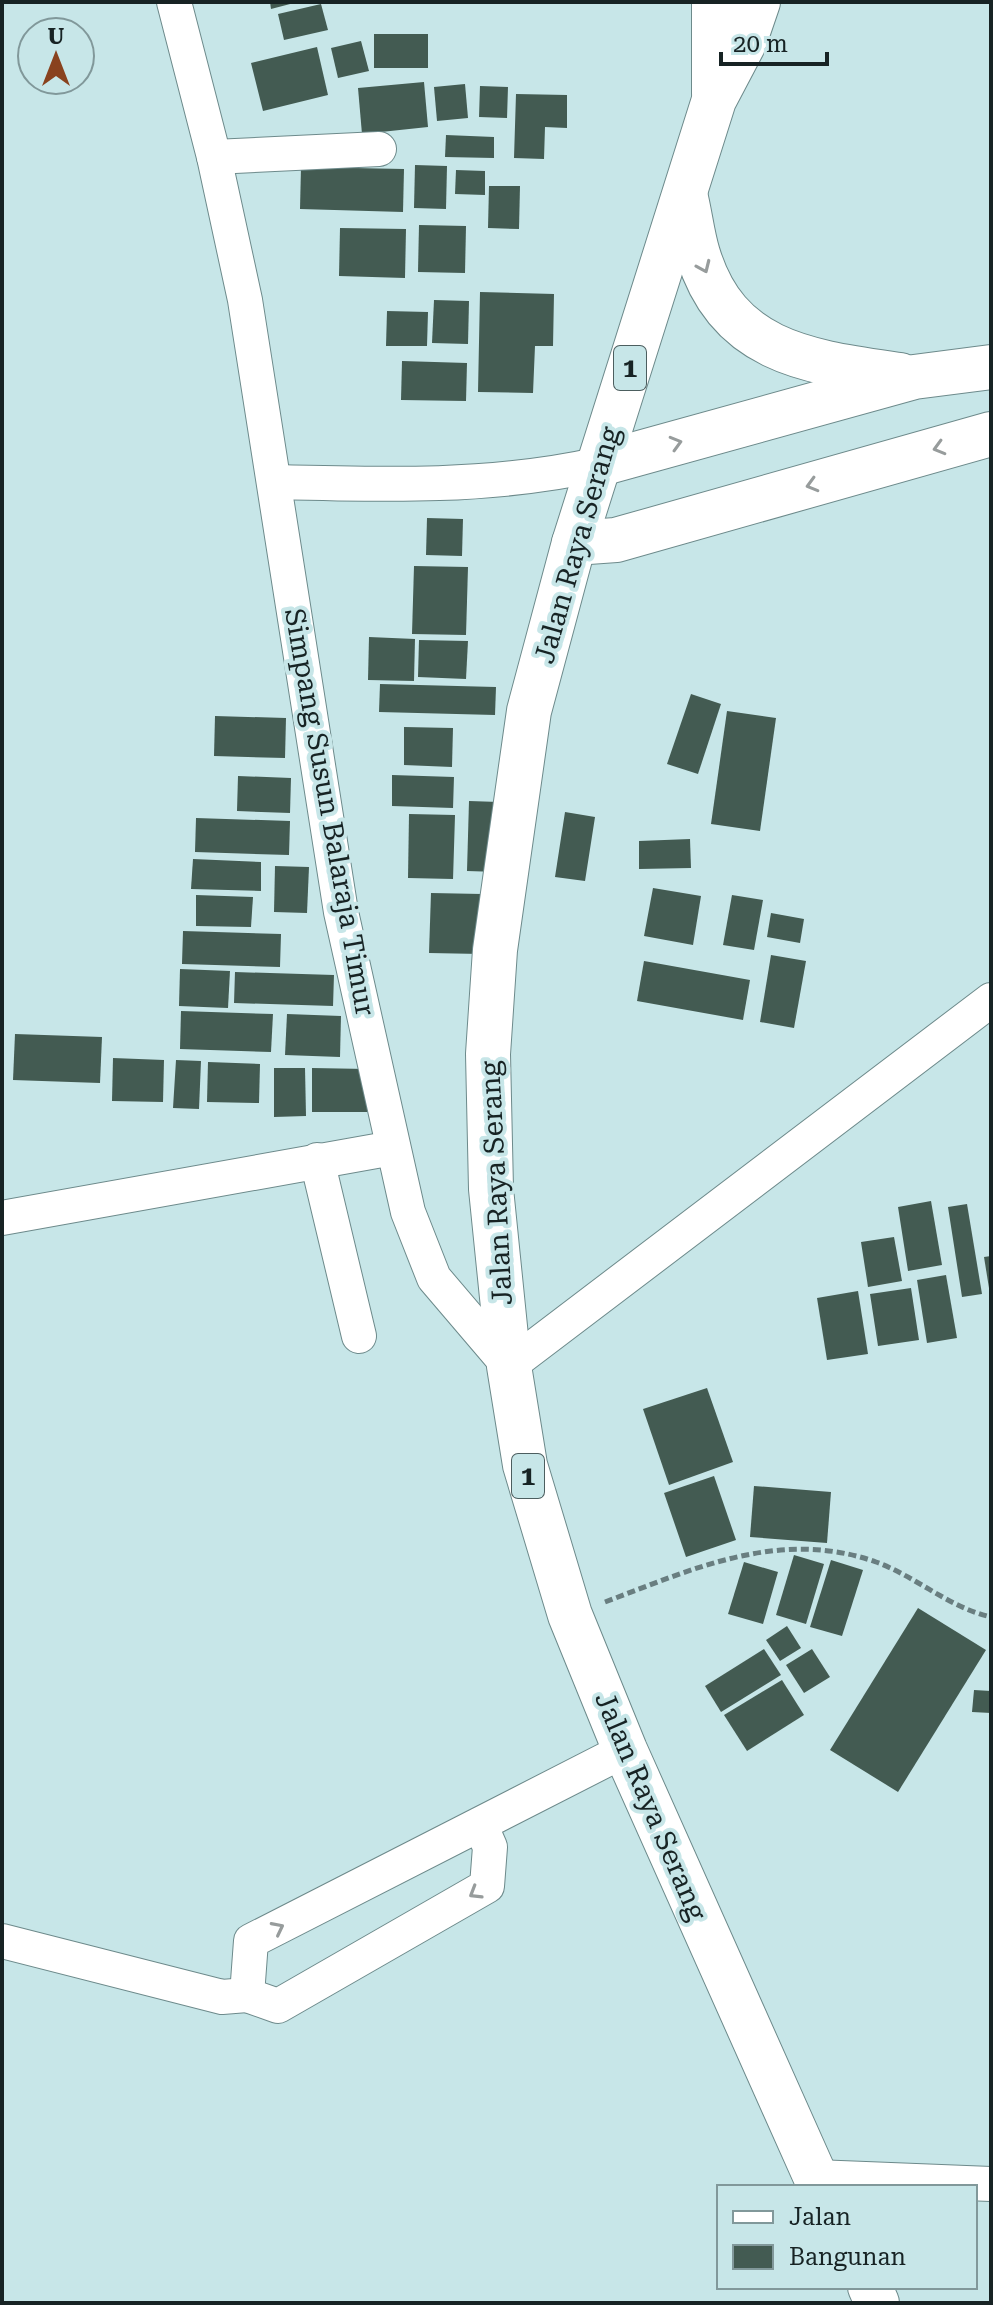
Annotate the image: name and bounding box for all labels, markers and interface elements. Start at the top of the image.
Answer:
north arrow [16,16,96,96]
scale bar [721,16,827,66]
text: U [48,24,65,49]
text: 20 m [733,30,788,58]
one-way arrow [694,258,710,273]
road number: 1 [614,346,646,390]
street label: Jalan Raya Serang [527,423,627,667]
one-way arrow [668,436,682,452]
one-way arrow [932,439,946,455]
one-way arrow [805,476,819,492]
street label: Simpang Susun Balaraja Timur [278,606,382,1018]
street label: Jalan Raya Serang [473,1060,519,1306]
road number: 1 [512,1454,544,1498]
street label: Jalan Raya Serang [588,1687,714,1925]
one-way arrow [469,1883,484,1899]
one-way arrow [270,1922,285,1937]
legend [717,2185,977,2289]
text: Jalan [789,2203,851,2231]
text: Bangunan [789,2243,906,2271]

